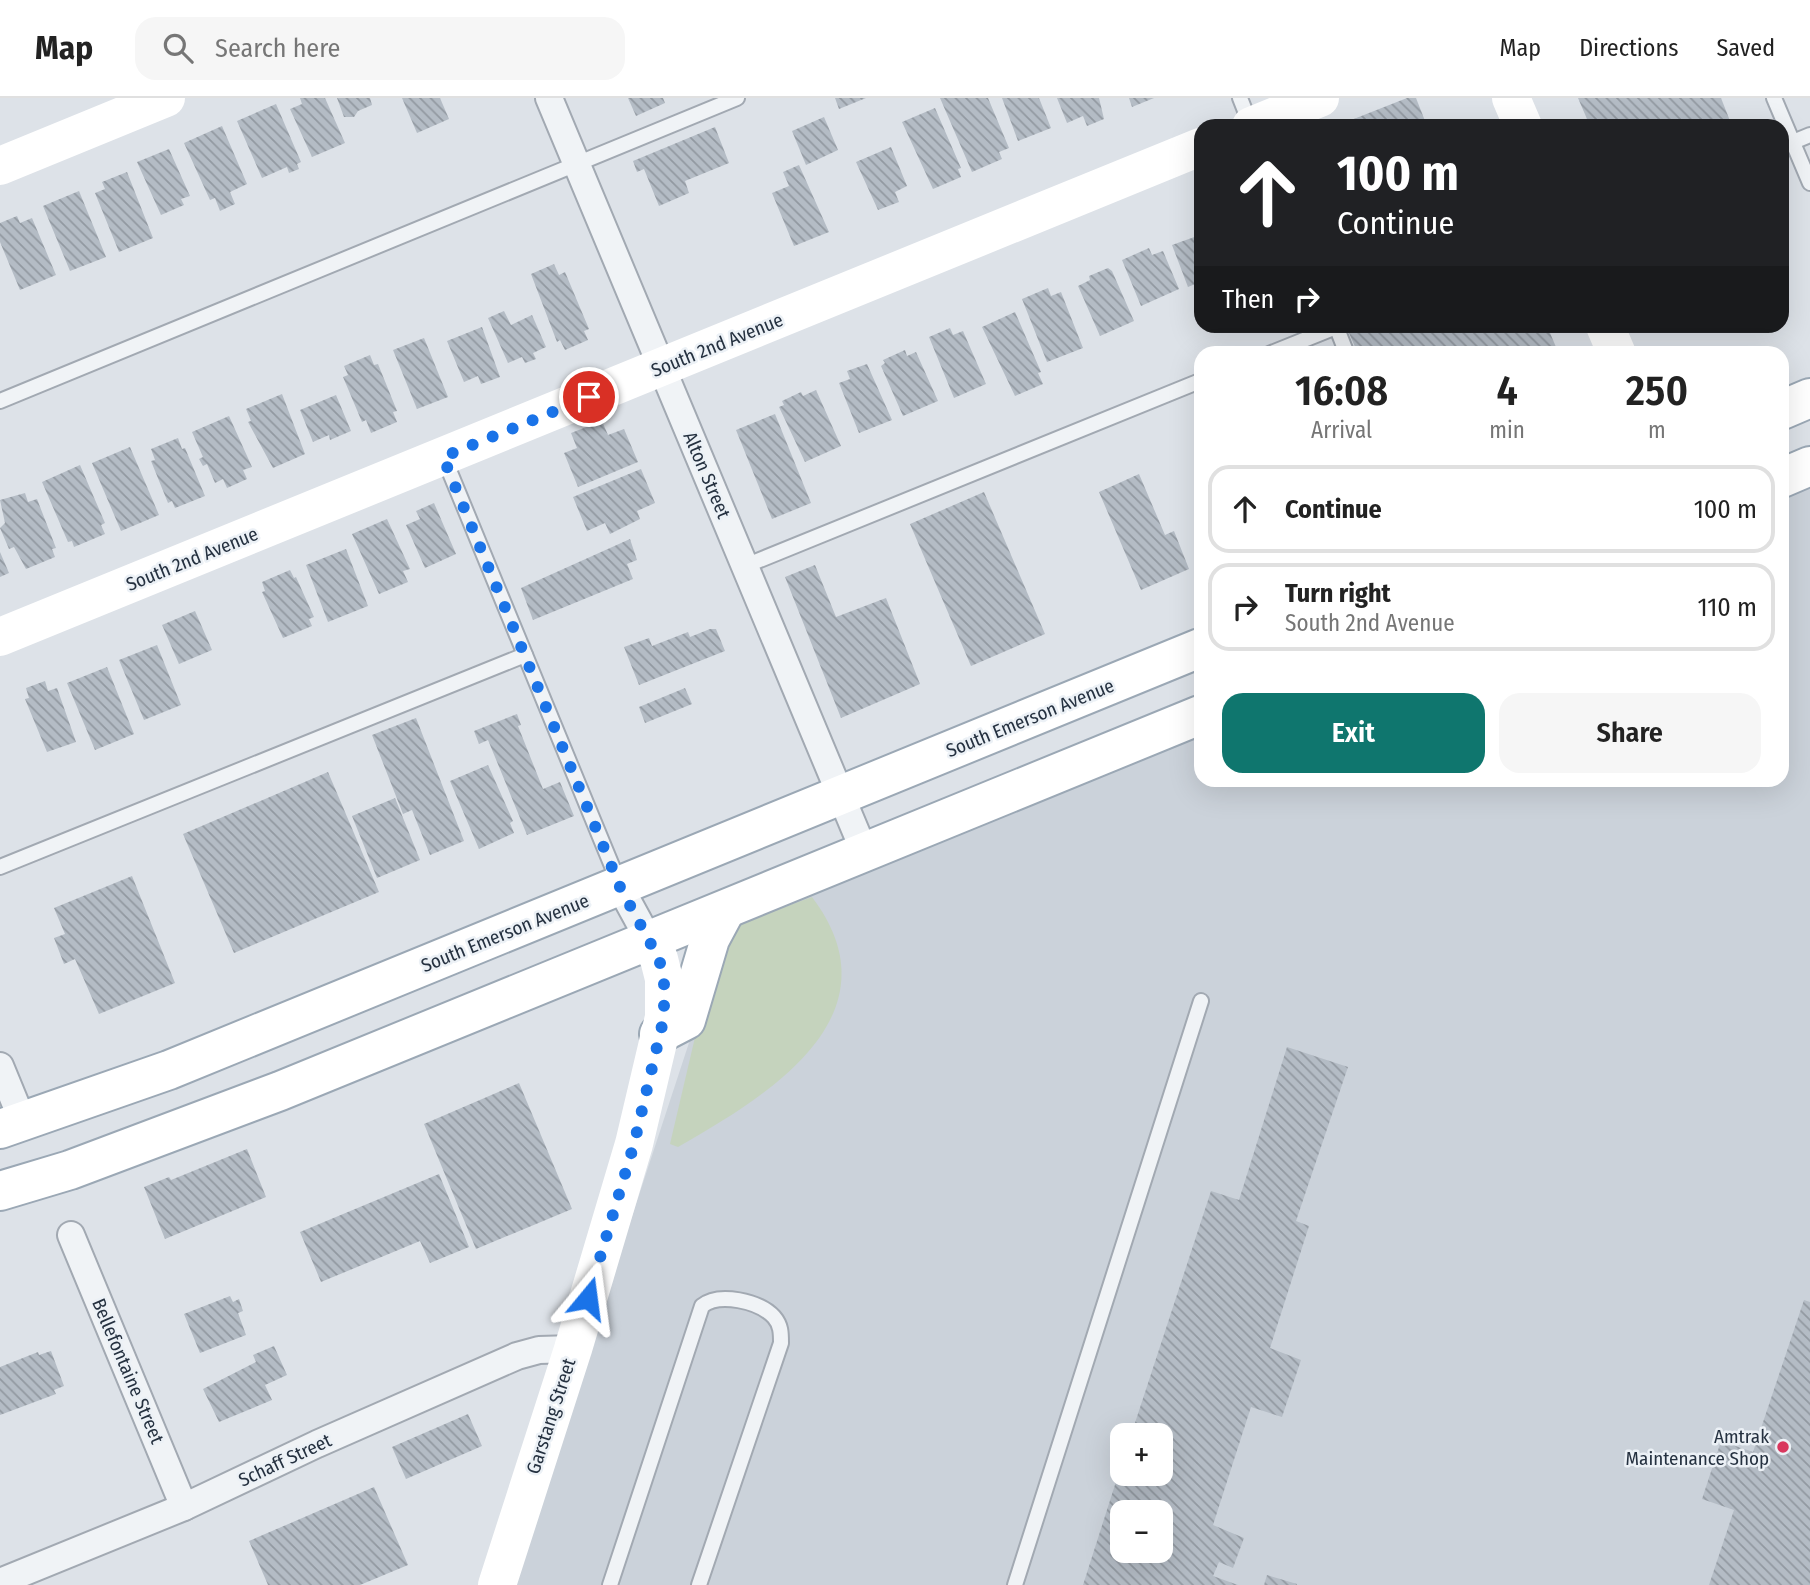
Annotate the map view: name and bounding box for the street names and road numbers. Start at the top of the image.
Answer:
street label: South 2nd Avenue [648,308,786,382]
street label: Alton Street [678,428,736,523]
street label: South 2nd Avenue [123,522,261,596]
street label: South Emerson Avenue [943,674,1117,762]
street label: South Emerson Avenue [418,889,592,977]
street label: Bellefontaine Street [87,1295,169,1448]
street label: Garstang Street [521,1355,581,1477]
street label: Schaff Street [235,1428,336,1491]

